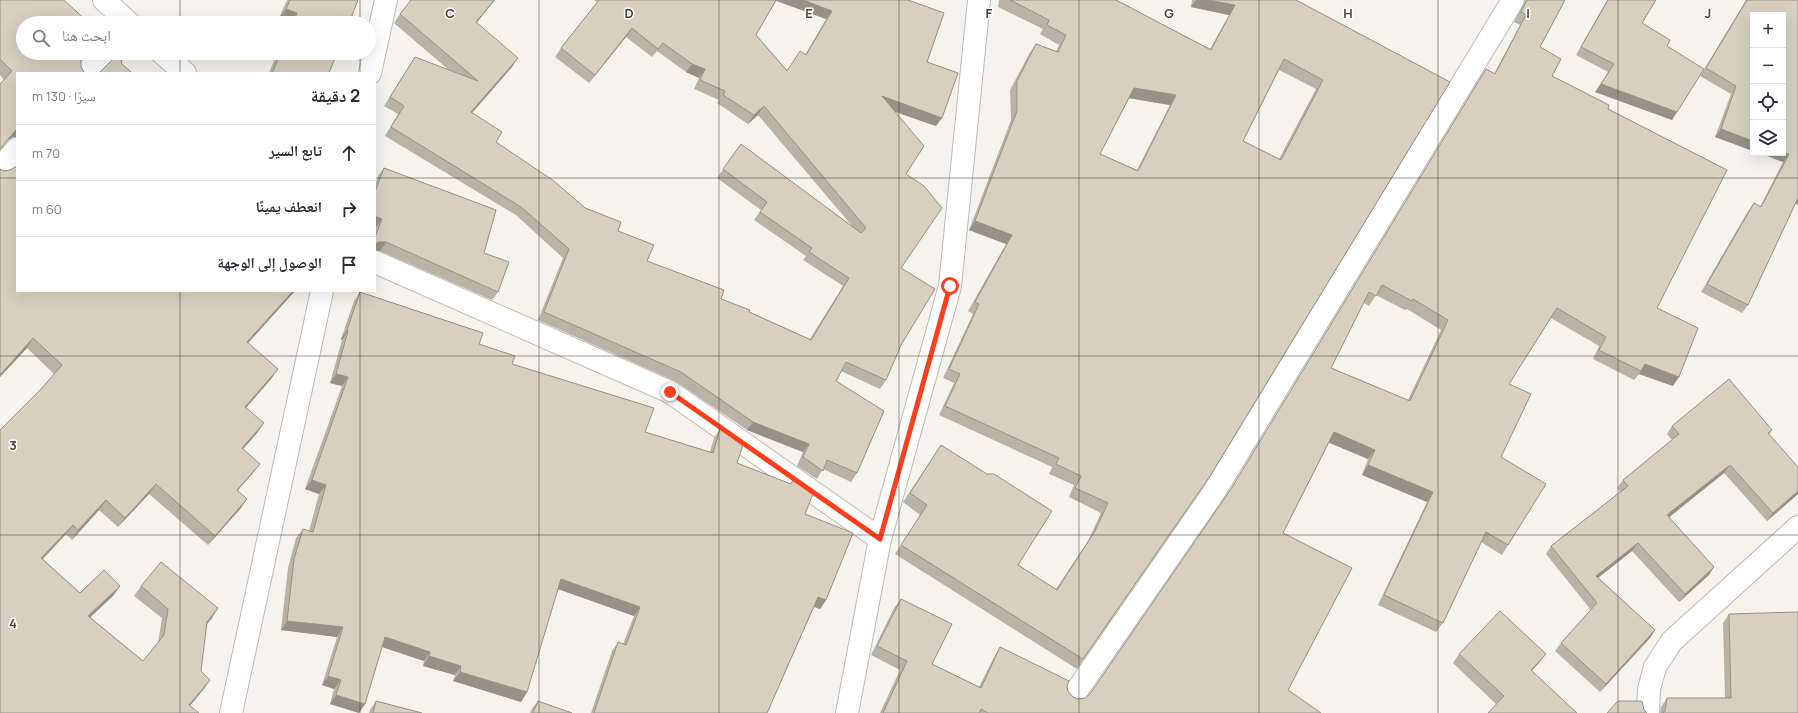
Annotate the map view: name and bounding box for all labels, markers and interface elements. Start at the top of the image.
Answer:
text: C [445,4,455,22]
text: D [624,4,634,22]
text: E [805,4,813,22]
text: F [986,4,993,22]
text: G [1164,4,1174,22]
text: H [1343,4,1353,22]
text: I [1526,4,1530,22]
text: J [1705,4,1711,22]
map controls [1750,12,1786,156]
button: + [1750,12,1786,48]
search box [16,16,376,60]
text: ابحث هنا [62,25,111,46]
icon: search [30,27,52,49]
button: − [1750,48,1786,84]
text: 2 دقيقة [311,84,360,107]
button: locate [1750,84,1786,120]
text: سيرًا · 130 m [32,87,96,105]
button: layers [1750,120,1786,156]
text: تابع السير [269,140,322,161]
icon: ahead [338,142,360,164]
text: 70 m [32,144,60,162]
text: انعطف يمينًا [255,196,322,217]
icon: right [338,198,360,220]
text: 60 m [32,200,62,218]
text: الوصول إلى الوجهة [217,252,322,273]
icon: arrive [338,254,360,276]
route start [941,277,959,295]
route end [661,383,679,401]
text: 3 [9,436,17,454]
text: 4 [9,614,17,632]

